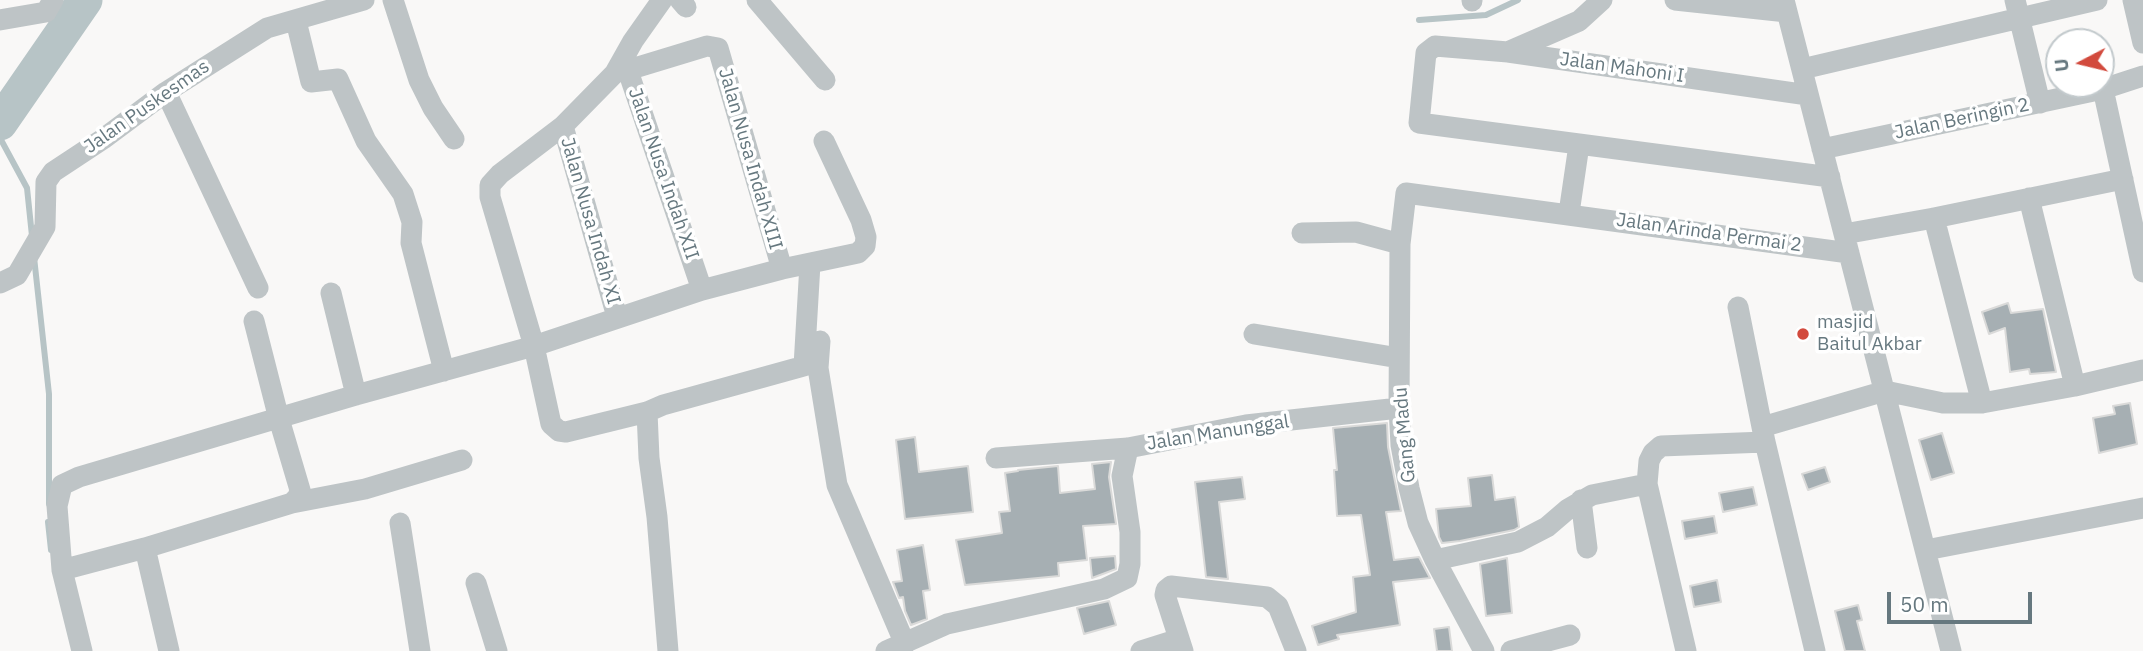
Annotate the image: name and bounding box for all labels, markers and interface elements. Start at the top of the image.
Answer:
north arrow [2045,28,2115,98]
street label: Jalan Mahoni I [1558,48,1686,88]
street label: Jalan Puskesmas [80,55,214,159]
text: U [2048,57,2074,73]
street label: Jalan Nusa Indah XIII [713,66,787,252]
street label: Jalan Nusa Indah XII [623,85,703,263]
street label: Jalan Beringin 2 [1893,94,2031,144]
street label: Jalan Nusa Indah XI [555,135,625,307]
street label: Jalan Arinda Permai 2 [1615,209,1803,257]
place label: masjid Baitul Akbar [1817,312,1922,356]
marker: masjid Baitul Akbar [1795,326,1811,342]
street label: Gang Madu [1389,386,1421,484]
street label: Jalan Manunggal [1145,410,1291,456]
scale bar [1891,578,2036,622]
text: 50 m [1900,590,1949,618]

